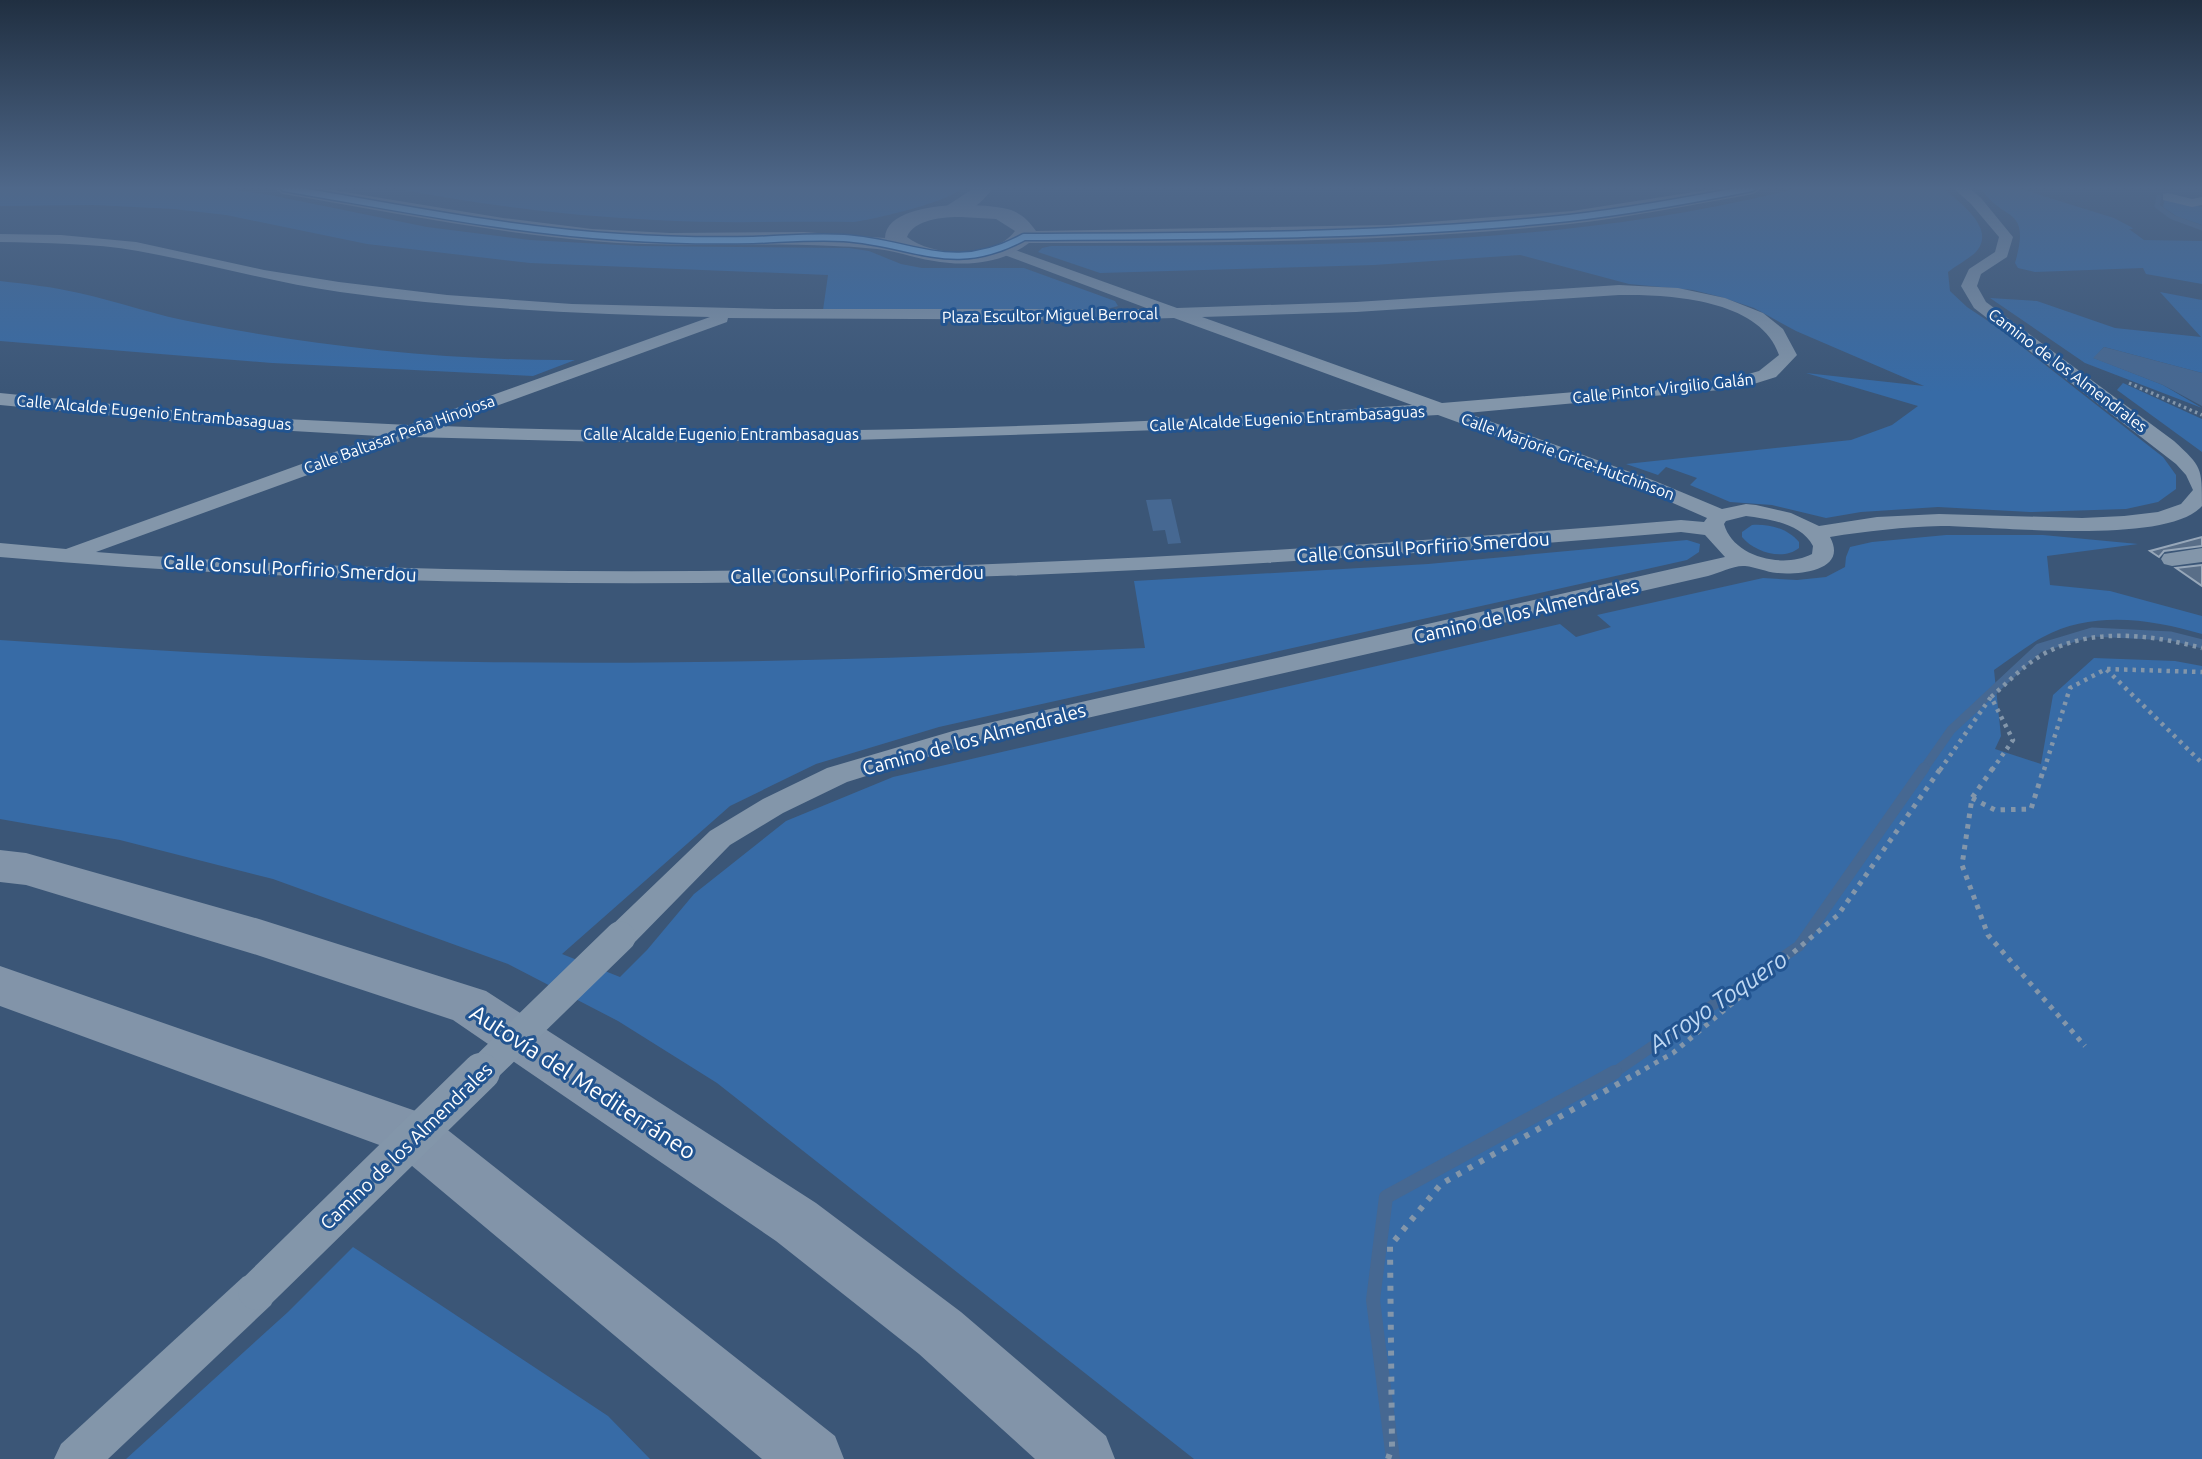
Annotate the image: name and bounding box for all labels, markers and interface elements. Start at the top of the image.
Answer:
street label: Plaza Escultor Miguel Berrocal [942,304,1158,326]
street label: Camino de los Almendrales [1985,304,2151,436]
street label: Calle Pintor Virgilio Galán [1572,370,1754,406]
street label: Calle Alcalde Eugenio Entrambasaguas [16,391,292,433]
street label: Calle Baltasar Peña Hinojosa [301,391,497,477]
street label: Calle Alcalde Eugenio Entrambasaguas [1149,402,1425,434]
street label: Calle Marjorie Grice-Hutchinson [1459,409,1677,503]
street label: Calle Alcalde Eugenio Entrambasaguas [583,425,859,443]
street label: Calle Consul Porfirio Smerdou [1296,527,1550,567]
street label: Calle Consul Porfirio Smerdou [163,550,417,586]
street label: Calle Consul Porfirio Smerdou [730,561,984,587]
street label: Camino de los Almendrales [1411,574,1641,648]
street label: Camino de los Almendrales [860,699,1088,779]
water label: Arroyo Toquero [1643,945,1792,1058]
street label: Autovía del Mediterráneo [466,999,701,1164]
street label: Camino de los Almendrales [316,1058,496,1234]

